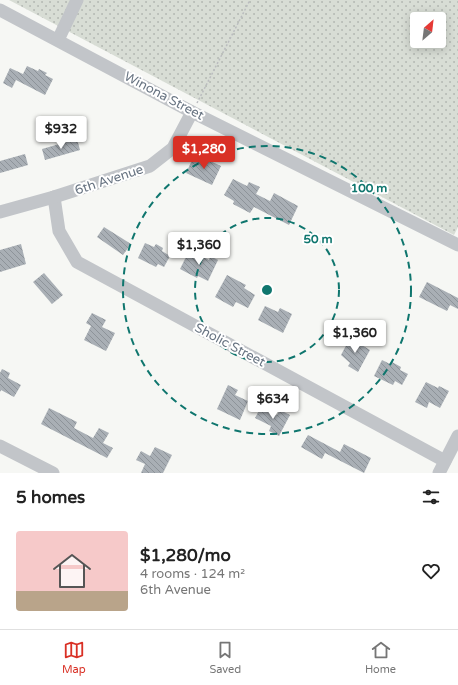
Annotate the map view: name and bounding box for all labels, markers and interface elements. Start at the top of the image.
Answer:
north arrow [410,12,446,48]
map controls [410,12,446,48]
street label: Winona Street [121,68,207,124]
pin: $932 [37,116,85,150]
text: $932 [45,121,77,137]
pin: $1,280 [171,136,237,170]
text: $1,280 [182,141,226,157]
street label: 6th Avenue [73,161,145,199]
text: 100 m [351,181,387,195]
pin: $1,360 [166,232,232,266]
text: 50 m [303,232,333,246]
text: $1,360 [177,237,221,253]
centre of rings [260,283,274,297]
street label: Sholic Street [192,320,268,370]
pin: $1,360 [322,320,388,354]
text: $1,360 [333,325,377,341]
pin: $634 [249,386,297,420]
text: $634 [257,391,289,407]
icon: filters [420,486,442,508]
text: 5 homes [16,487,85,508]
text: $1,280/mo [140,545,231,566]
icon: home [48,547,96,595]
icon: heart [420,560,442,582]
text: 4 rooms · 124 m² [140,566,245,582]
text: 6th Avenue [140,582,211,598]
tab: Map [62,639,86,676]
tab: Saved [209,639,241,676]
tab: Home [365,639,396,676]

